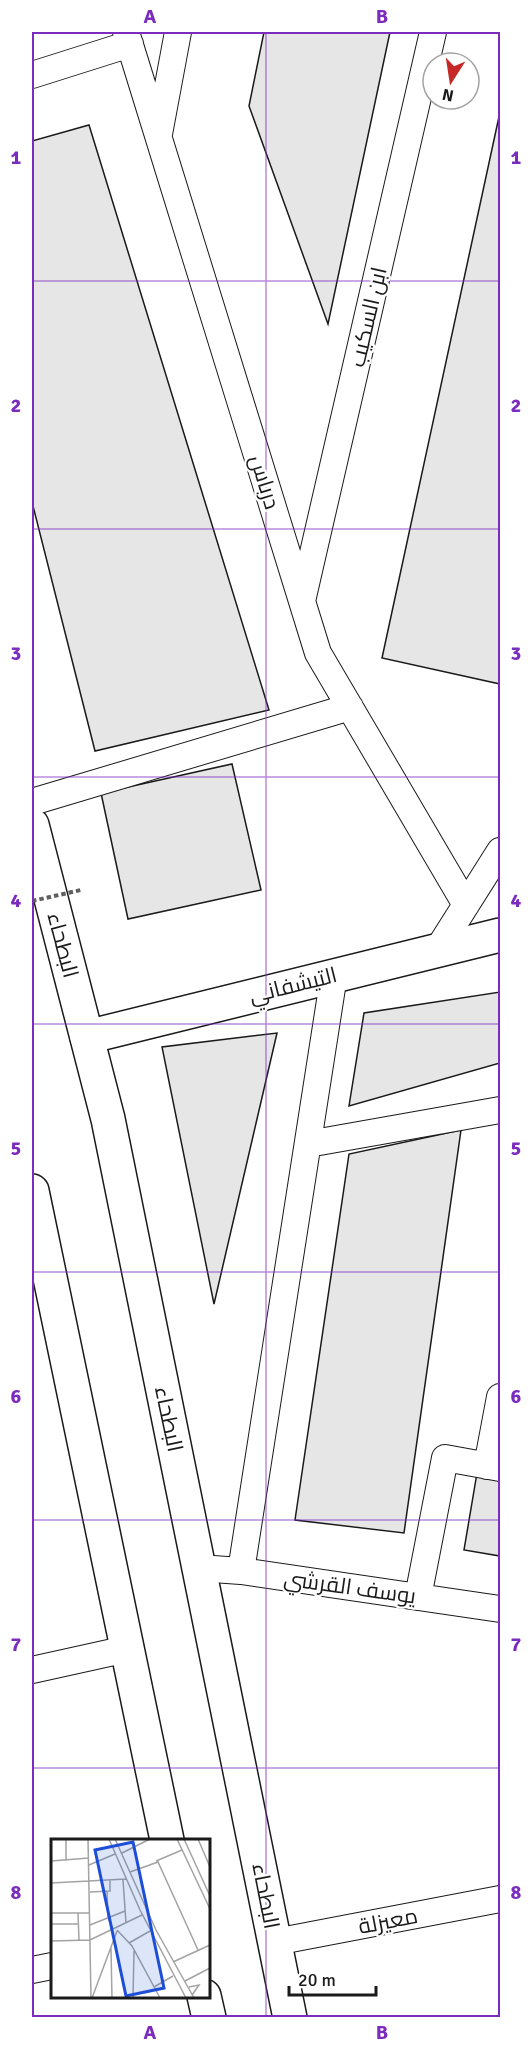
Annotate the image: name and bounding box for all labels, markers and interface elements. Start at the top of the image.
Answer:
text: A [144,4,157,29]
text: B [376,4,388,29]
north arrow [421,51,481,111]
text: N [441,84,456,106]
text: 1 [11,145,22,170]
text: 1 [511,145,522,170]
street label: ابن السكيب [343,264,393,370]
text: 2 [11,393,21,418]
text: 2 [511,393,521,418]
street label: درباس [244,452,286,512]
text: 3 [11,641,21,666]
text: 3 [511,641,521,666]
text: 4 [11,888,22,913]
text: 4 [511,888,522,913]
street label: البطحاء [41,909,85,981]
street label: التيشفاني [246,961,341,1012]
text: 5 [11,1136,21,1161]
text: 5 [511,1136,521,1161]
text: 6 [11,1384,22,1409]
street label: البطحاء [149,1384,189,1454]
text: 6 [511,1384,522,1409]
street label: يوسف القرشي [282,1564,418,1613]
text: 7 [11,1632,22,1657]
text: 7 [511,1632,522,1657]
inset map [51,1839,210,1998]
street label: البطحاء [246,1861,286,1931]
text: 8 [11,1880,22,1905]
text: 8 [511,1880,522,1905]
street label: معيزلة [356,1902,420,1940]
scale bar [289,1959,376,1997]
text: 20 m [298,1969,336,1991]
text: A [144,2020,157,2045]
text: B [376,2020,388,2045]

